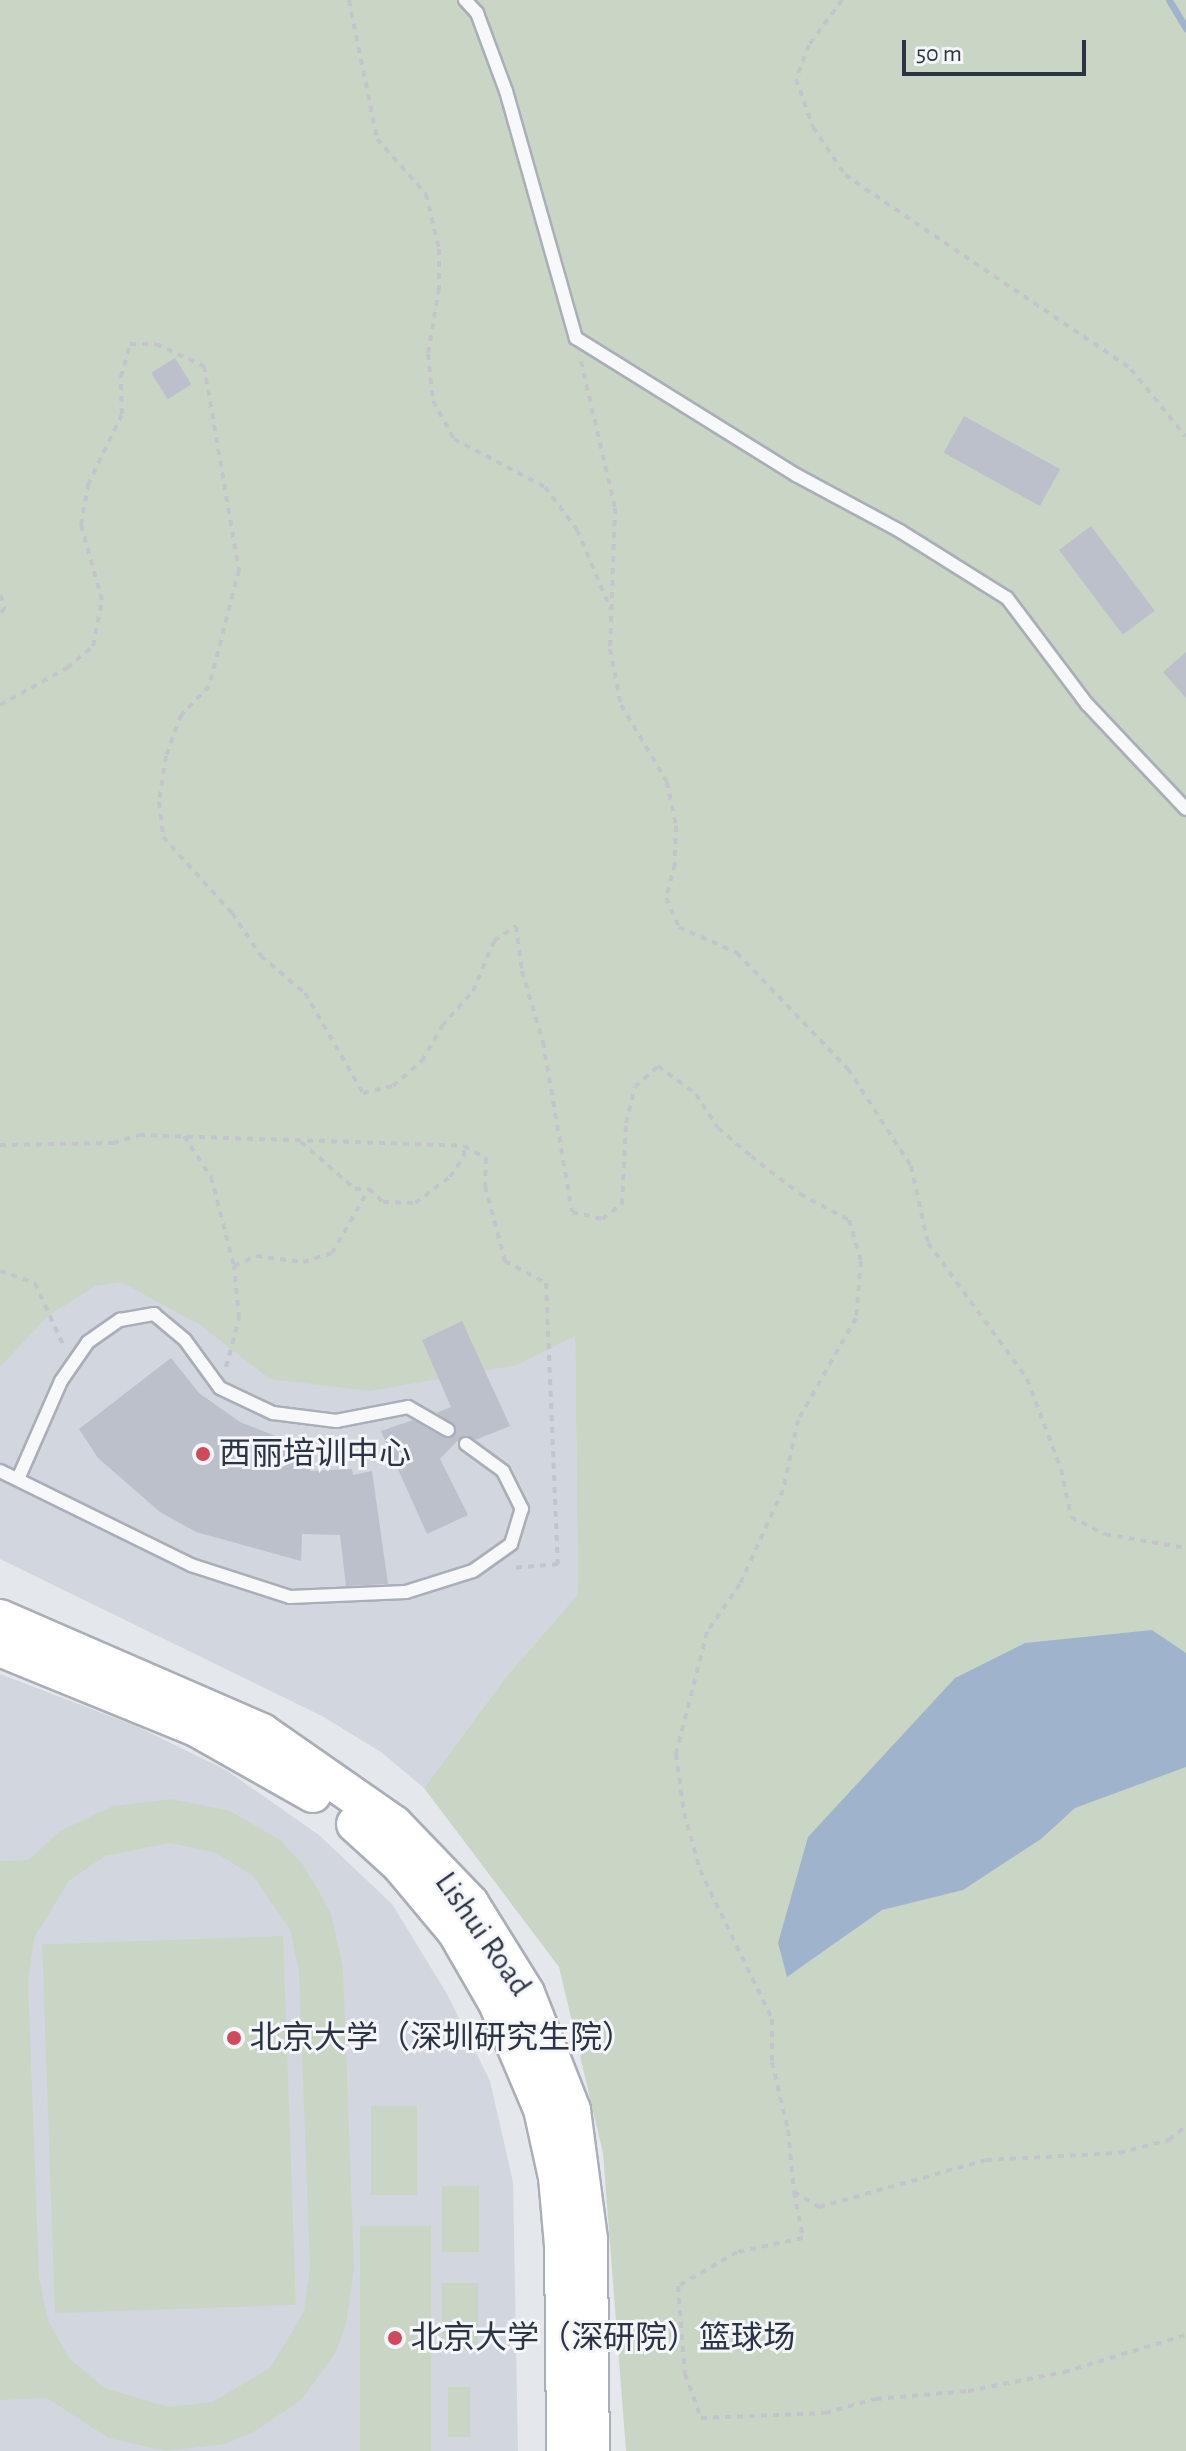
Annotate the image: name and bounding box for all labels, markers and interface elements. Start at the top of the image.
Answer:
scale bar [906,24,1090,74]
text: 50 m [916,42,962,66]
place label: 西丽培训中心 [219,1435,411,1473]
marker: 西丽培训中心 [194,1445,212,1463]
street label: Lishui Road [426,1865,540,2003]
place label: 北京大学（深圳研究生院） [250,2019,634,2057]
marker: 北京大学（深圳研究生院） [225,2029,243,2047]
place label: 北京大学（深研院）篮球场 [411,2319,795,2357]
marker: 北京大学（深研院）篮球场 [386,2329,404,2347]

